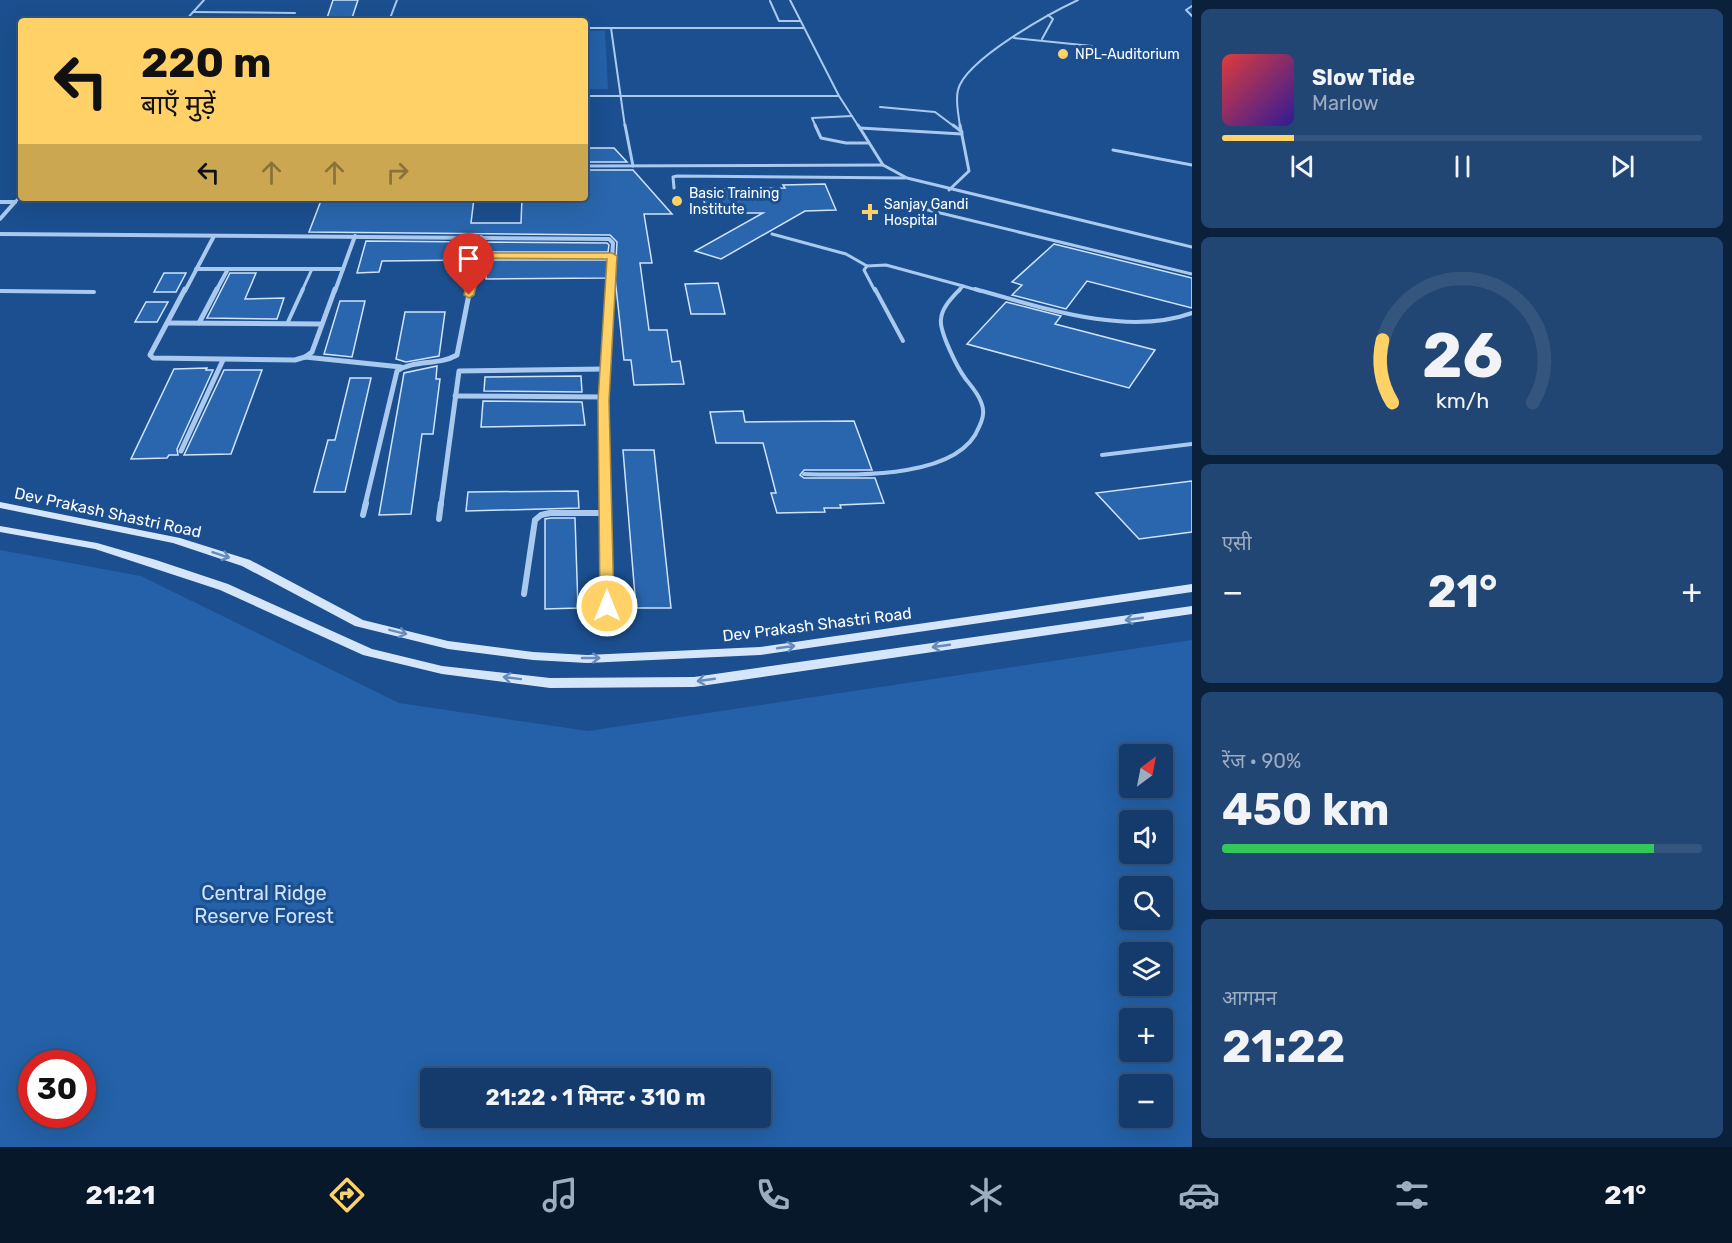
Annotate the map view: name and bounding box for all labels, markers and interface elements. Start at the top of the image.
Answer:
text: 220 m [141,38,272,88]
icon: left [42,42,120,120]
place label: NPL-Auditorium [1075,46,1180,63]
marker: NPL-Auditorium [1056,47,1070,61]
text: Slow Tide [1312,64,1415,91]
text: बाएँ मुड़ें [141,89,216,121]
text: Marlow [1312,91,1379,115]
icon: previous [1286,150,1319,183]
icon: pause [1446,150,1479,183]
icon: next [1606,150,1639,183]
icon: left [192,156,225,189]
icon: ahead [255,156,288,189]
icon: ahead [318,156,351,189]
icon: right [381,156,414,189]
place label: Basic Training Institute [689,185,779,218]
marker: Basic Training Institute [670,194,684,208]
place label: Sanjay Gandi Hospital [884,196,968,229]
marker: Sanjay Gandi Hospital [861,203,879,221]
pin [443,233,494,295]
icon: arrive [452,242,485,275]
text: 26 [1421,319,1503,393]
text: km/h [1435,388,1489,413]
street label: Dev Prakash Shastri Road [13,483,203,542]
text: एसी [1222,531,1252,555]
one-way arrow [211,550,230,561]
text: 21° [1427,565,1498,618]
text: − [1222,572,1243,611]
text: + [1681,572,1702,611]
position arrow [575,574,639,638]
street label: Dev Prakash Shastri Road [721,603,913,646]
one-way arrow [1125,613,1144,624]
one-way arrow [389,627,408,639]
one-way arrow [932,641,951,652]
one-way arrow [775,642,795,653]
one-way arrow [581,652,601,664]
one-way arrow [502,672,522,683]
one-way arrow [697,674,717,685]
north arrow [1119,744,1173,798]
map controls [1119,744,1173,1128]
text: रेंज · 90% [1222,749,1301,773]
text: 450 km [1222,783,1390,836]
button: sound [1119,810,1173,864]
button: search [1119,876,1173,930]
park label: Central Ridge Reserve Forest [194,881,334,928]
button: layers [1119,942,1173,996]
text: आगमन [1222,986,1277,1010]
button: + [1119,1008,1173,1062]
text: 21:22 [1222,1020,1345,1073]
speed limit sign: 30 [18,1050,96,1128]
button: − [1119,1074,1173,1128]
text: 21:22 · 1 मिनट · 310 m [485,1084,706,1111]
icon: directions [326,1174,368,1216]
icon: music [539,1174,581,1216]
icon: phone [752,1174,794,1216]
icon: climate [965,1174,1007,1216]
icon: car [1178,1174,1220,1216]
icon: filters [1391,1174,1433,1216]
text: 21:21 [86,1179,155,1211]
text: 21° [1604,1179,1646,1211]

